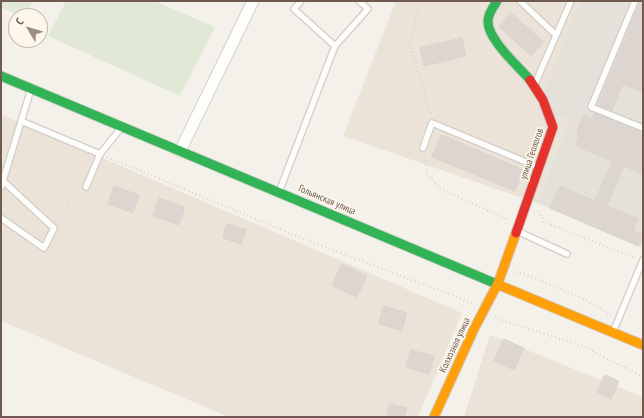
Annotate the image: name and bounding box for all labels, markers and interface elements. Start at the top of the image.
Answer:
north arrow [8,8,48,48]
text: С [12,15,26,28]
street label: улица Геологов [518,127,546,181]
street label: Гольянская улица [297,183,357,217]
street label: Колхозная улица [437,316,473,374]

